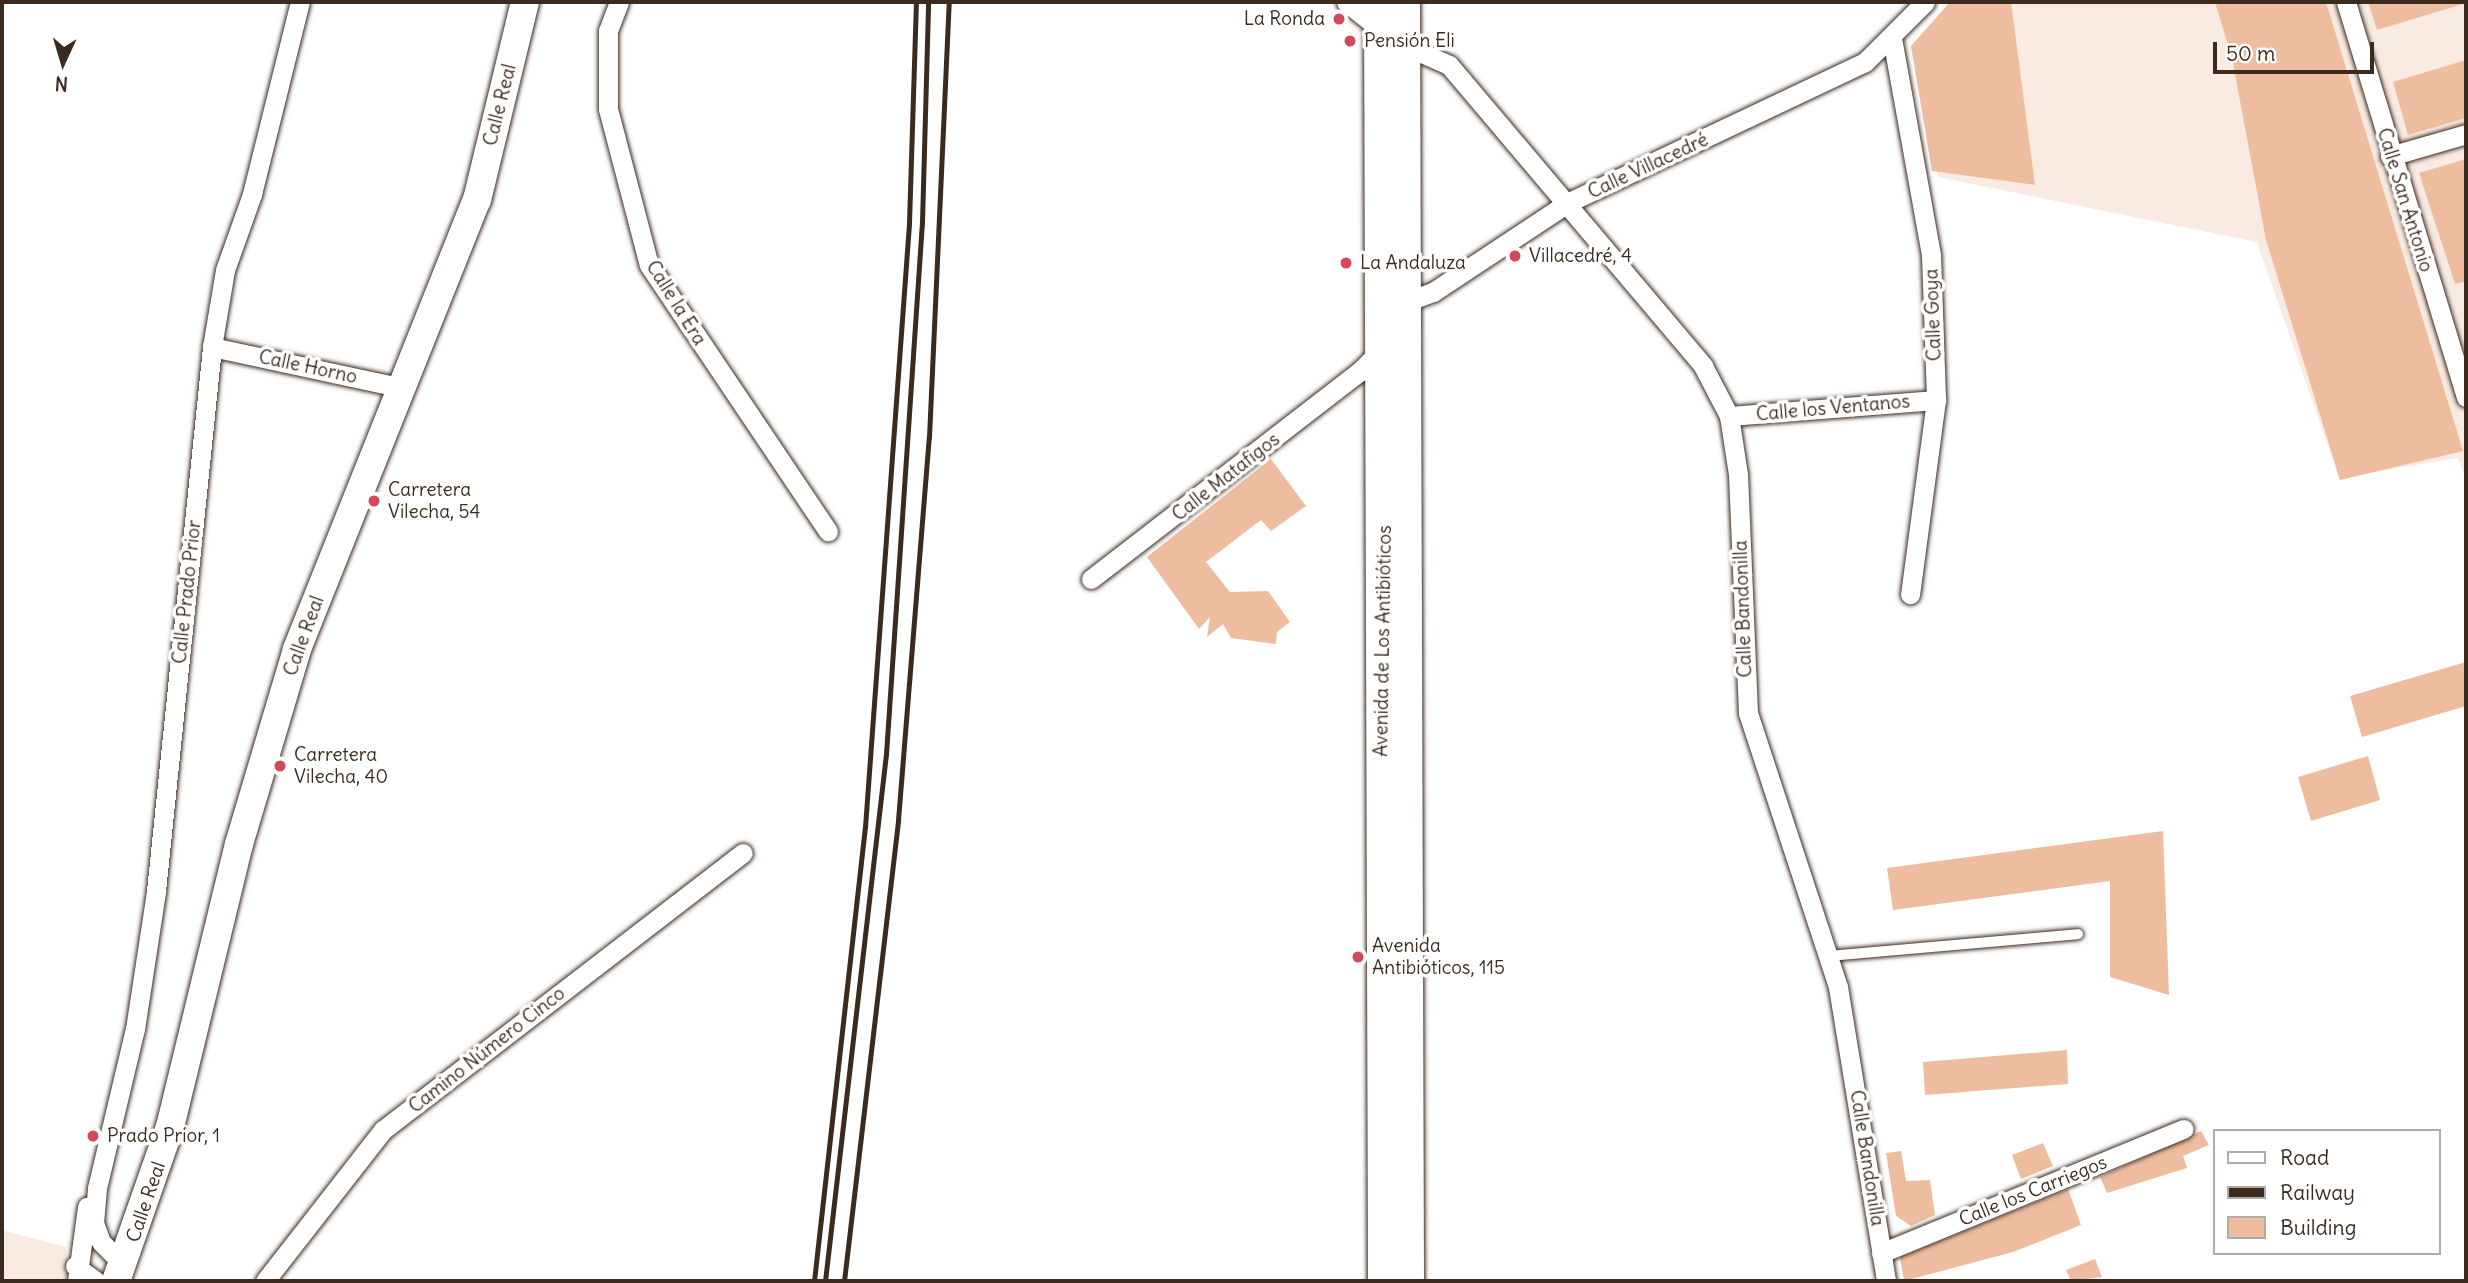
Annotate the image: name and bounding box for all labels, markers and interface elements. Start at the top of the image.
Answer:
place label: La Ronda [1244,8,1325,30]
marker: La Ronda [1331,11,1347,27]
north arrow [28,28,98,98]
scale bar [2216,28,2377,72]
place label: Pensión Eli [1364,30,1455,52]
marker: Pensión Eli [1342,33,1358,49]
text: 50 m [2226,40,2275,67]
street label: Calle Real [479,62,521,148]
text: N [54,72,69,96]
street label: Calle San Antonio [2372,125,2438,275]
street label: Calle Villacedré [1584,128,1712,204]
place label: Villacedré, 4 [1529,245,1632,267]
marker: Villacedré, 4 [1507,248,1523,264]
place label: La Andaluza [1360,252,1466,274]
marker: La Andaluza [1338,255,1354,271]
street label: Calle la Era [641,256,711,350]
street label: Calle Goya [1920,268,1946,362]
street label: Calle Horno [257,345,359,389]
street label: Calle los Ventanos [1755,390,1911,426]
street label: Calle Matafigos [1168,428,1284,526]
place label: Carretera Vilecha, 54 [388,479,481,523]
marker: Carretera Vilecha, 54 [366,493,382,509]
street label: Calle Prado Prior [168,519,206,665]
street label: Avenida de Los Antibióticos [1370,525,1396,757]
street label: Calle Bandonilla [1729,540,1757,678]
street label: Calle Real [279,593,329,679]
place label: Carretera Vilecha, 40 [294,744,388,788]
marker: Carretera Vilecha, 40 [272,758,288,774]
place label: Avenida Antibióticos, 115 [1372,935,1505,979]
marker: Avenida Antibióticos, 115 [1350,949,1366,965]
street label: Camino Número Cinco [404,982,570,1118]
street label: Calle Bandonilla [1845,1088,1889,1228]
place label: Prado Prior, 1 [107,1125,220,1147]
marker: Prado Prior, 1 [85,1128,101,1144]
legend [2212,1129,2440,1255]
text: Road [2280,1144,2329,1171]
street label: Calle los Carriegos [1956,1151,2110,1231]
street label: Calle Real [122,1159,170,1245]
text: Railway [2280,1179,2355,1206]
text: Building [2280,1214,2356,1241]

